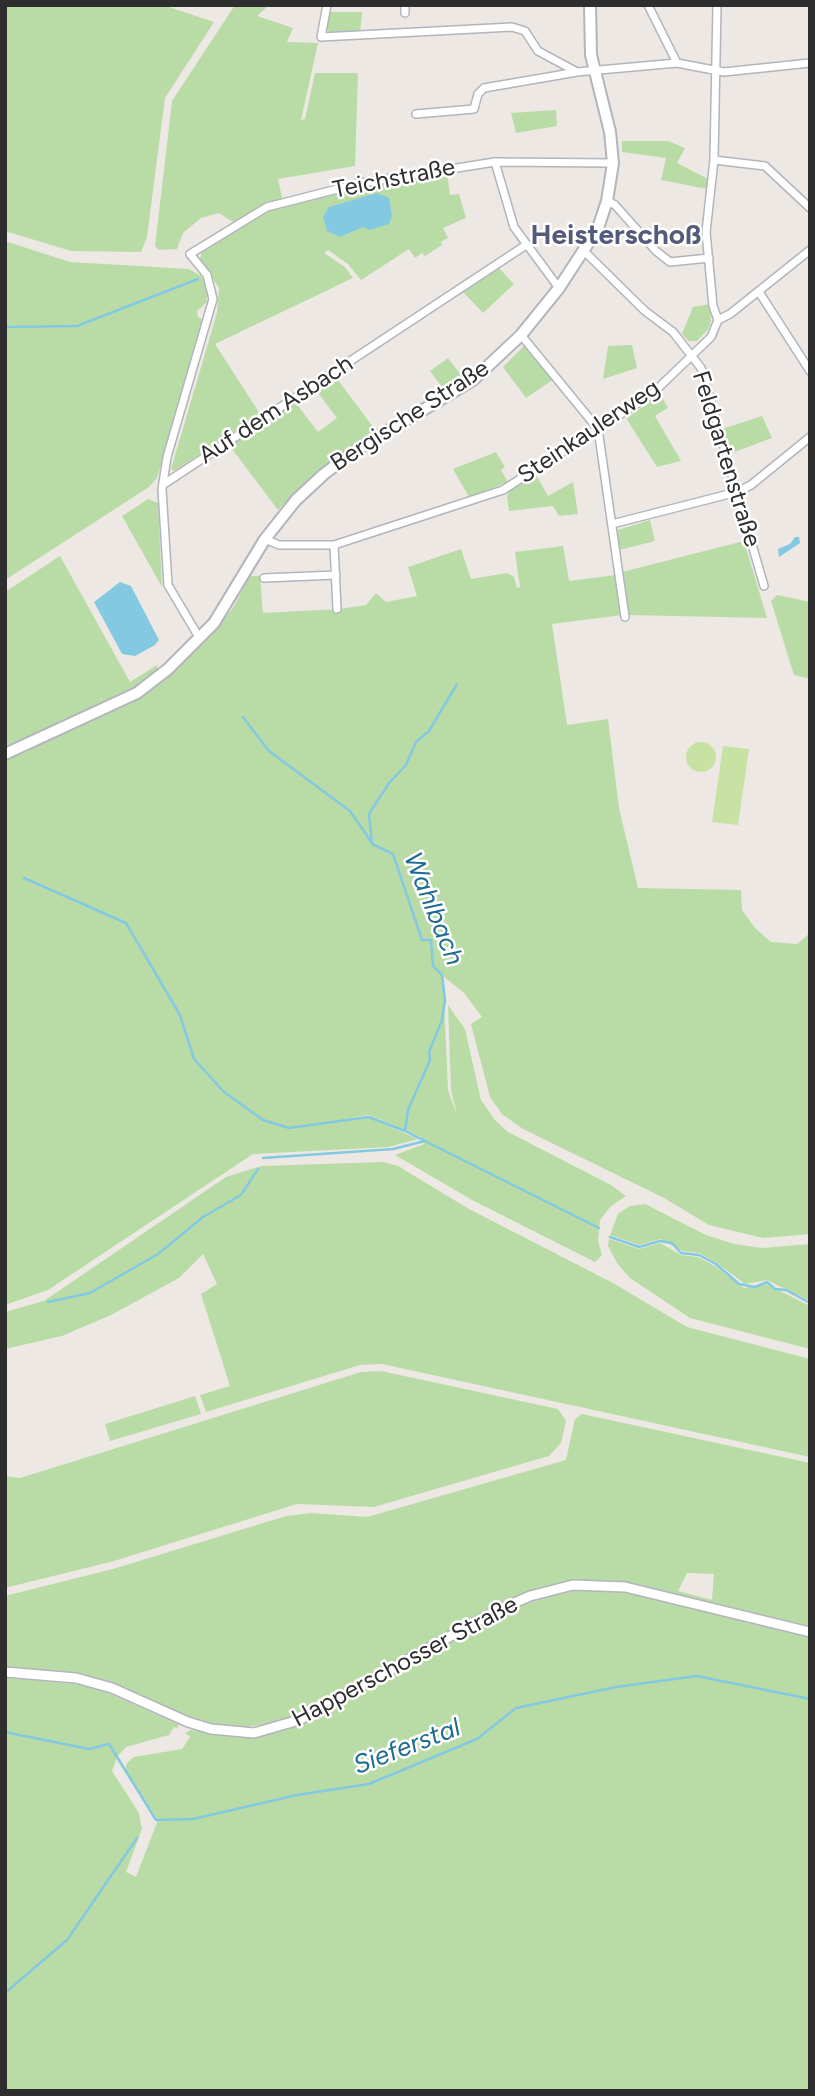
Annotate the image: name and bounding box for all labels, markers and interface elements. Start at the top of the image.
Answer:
street label: Teichstraße [330,153,458,205]
district label: Heisterschoß [530,219,702,253]
street label: Auf dem Asbach [193,349,359,471]
street label: Bergische Straße [325,354,495,478]
street label: Feldgartenstraße [686,368,766,550]
street label: Steinkaulerweg [513,374,665,490]
water label: Wahlbach [396,848,470,970]
street label: Happerschosser Straße [287,1590,523,1734]
water label: Sieferstal [349,1712,465,1782]

